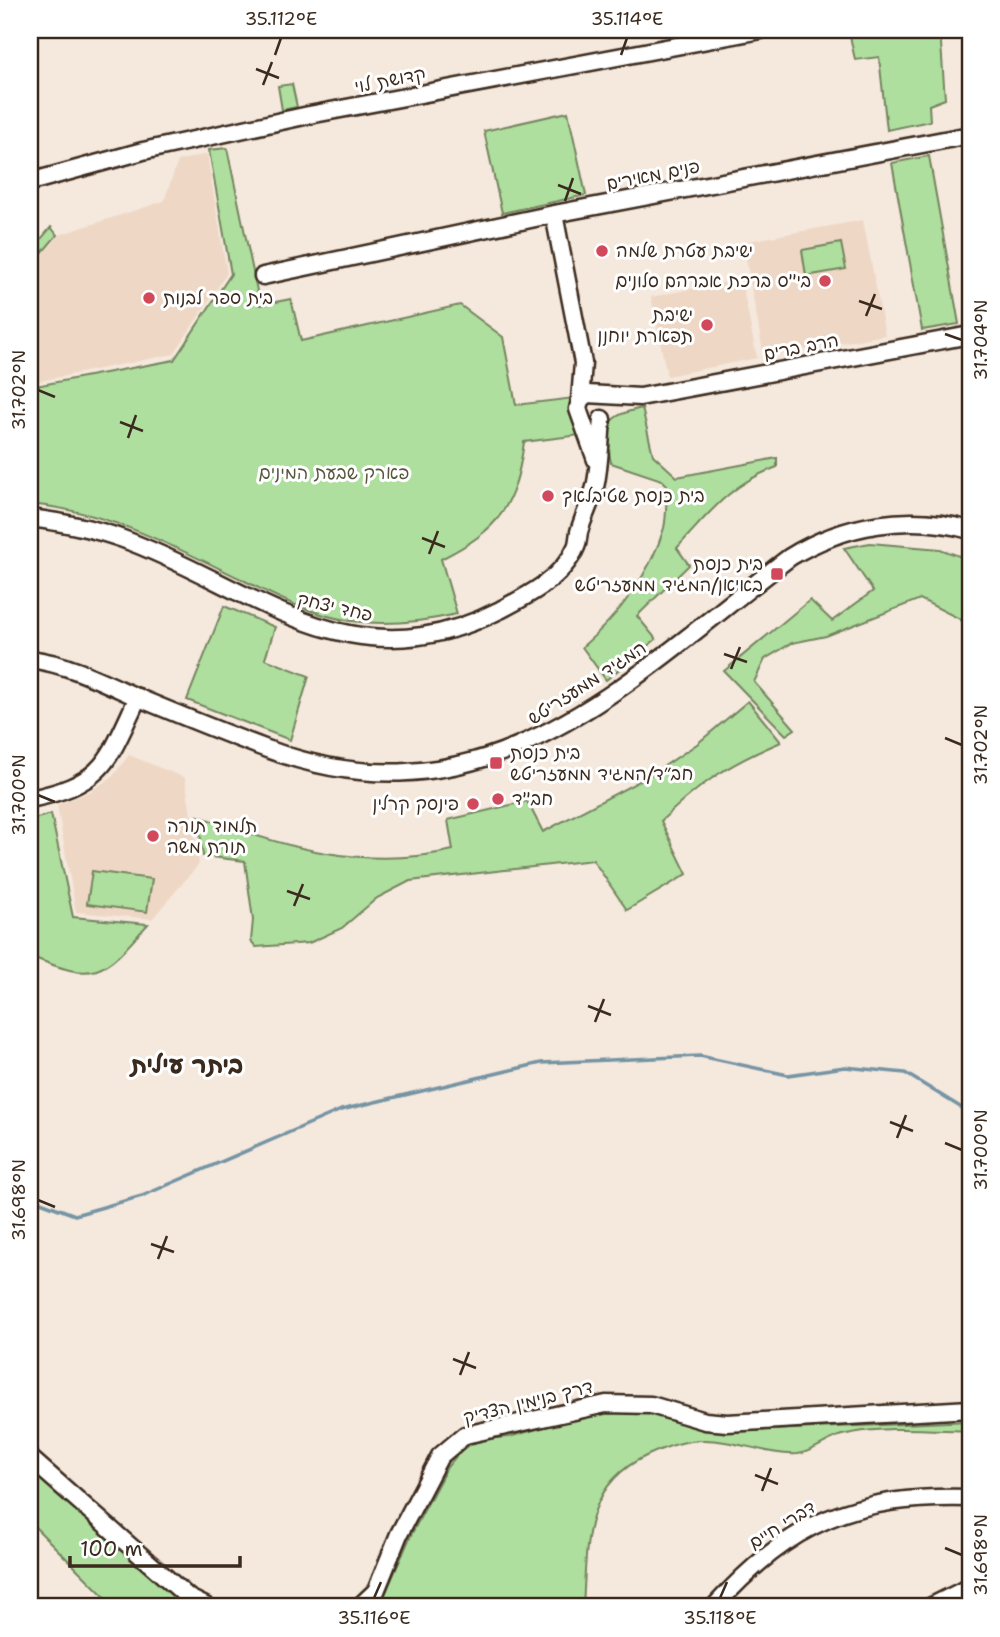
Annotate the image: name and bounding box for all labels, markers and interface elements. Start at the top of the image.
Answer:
text: 35.112°E [245,7,317,31]
text: 35.114°E [591,7,663,31]
street label: קדושת לוי [352,61,428,99]
street label: פנים מאירים [604,154,702,196]
place label: ישיבת עטרת שלמה [616,239,753,263]
marker: ישיבת עטרת שלמה [594,243,610,259]
place label: בי"ס ברכת אברהם סלונים [615,269,811,293]
marker: בי"ס ברכת אברהם סלונים [817,273,833,289]
place label: בית ספר לבנות [163,286,273,310]
marker: בית ספר לבנות [141,290,157,306]
text: 31.704°N [969,299,993,381]
place label: ישיבת תפארת יוחנן [597,303,693,348]
marker: ישיבת תפארת יוחנן [699,317,715,333]
street label: הרב ברים [761,328,841,366]
text: 31.702°N [7,350,31,430]
park label: פארק שבעת המינים [259,461,409,485]
place label: בית כנסת שטיבלאך [562,484,704,508]
marker: בית כנסת שטיבלאך [540,488,556,504]
place label: בית כנסת באיאן/המגיד ממעזריטש [574,552,763,597]
marker: בית כנסת באיאן/המגיד ממעזריטש [769,566,785,582]
street label: פחד יצחק [295,587,375,627]
street label: המגיד ממעזריטש [523,636,651,730]
text: 31.702°N [969,705,993,785]
place label: בית כנסת חב״ד/המגיד ממעזריטש [510,741,693,786]
text: 31.700°N [7,754,31,836]
marker: בית כנסת חב״ד/המגיד ממעזריטש [488,755,504,771]
place label: חב"ד [512,787,553,811]
marker: חב"ד [490,791,506,807]
place label: פינסק קרלין [372,792,459,816]
marker: פינסק קרלין [465,796,481,812]
place label: תלמוד תורה תורת משה [167,814,257,859]
marker: תלמוד תורה תורת משה [145,828,161,844]
district label: ביתר עילית [129,1049,243,1081]
text: 31.700°N [969,1109,993,1191]
text: 31.698°N [7,1159,31,1241]
street label: דרך בנימין הצדיק [461,1374,595,1430]
street label: דברי חיים [744,1495,820,1555]
text: 31.698°N [969,1514,993,1596]
scale bar [70,1525,240,1569]
text: 100 m [80,1535,143,1563]
text: 35.116°E [338,1606,410,1630]
text: 35.118°E [683,1606,757,1630]

